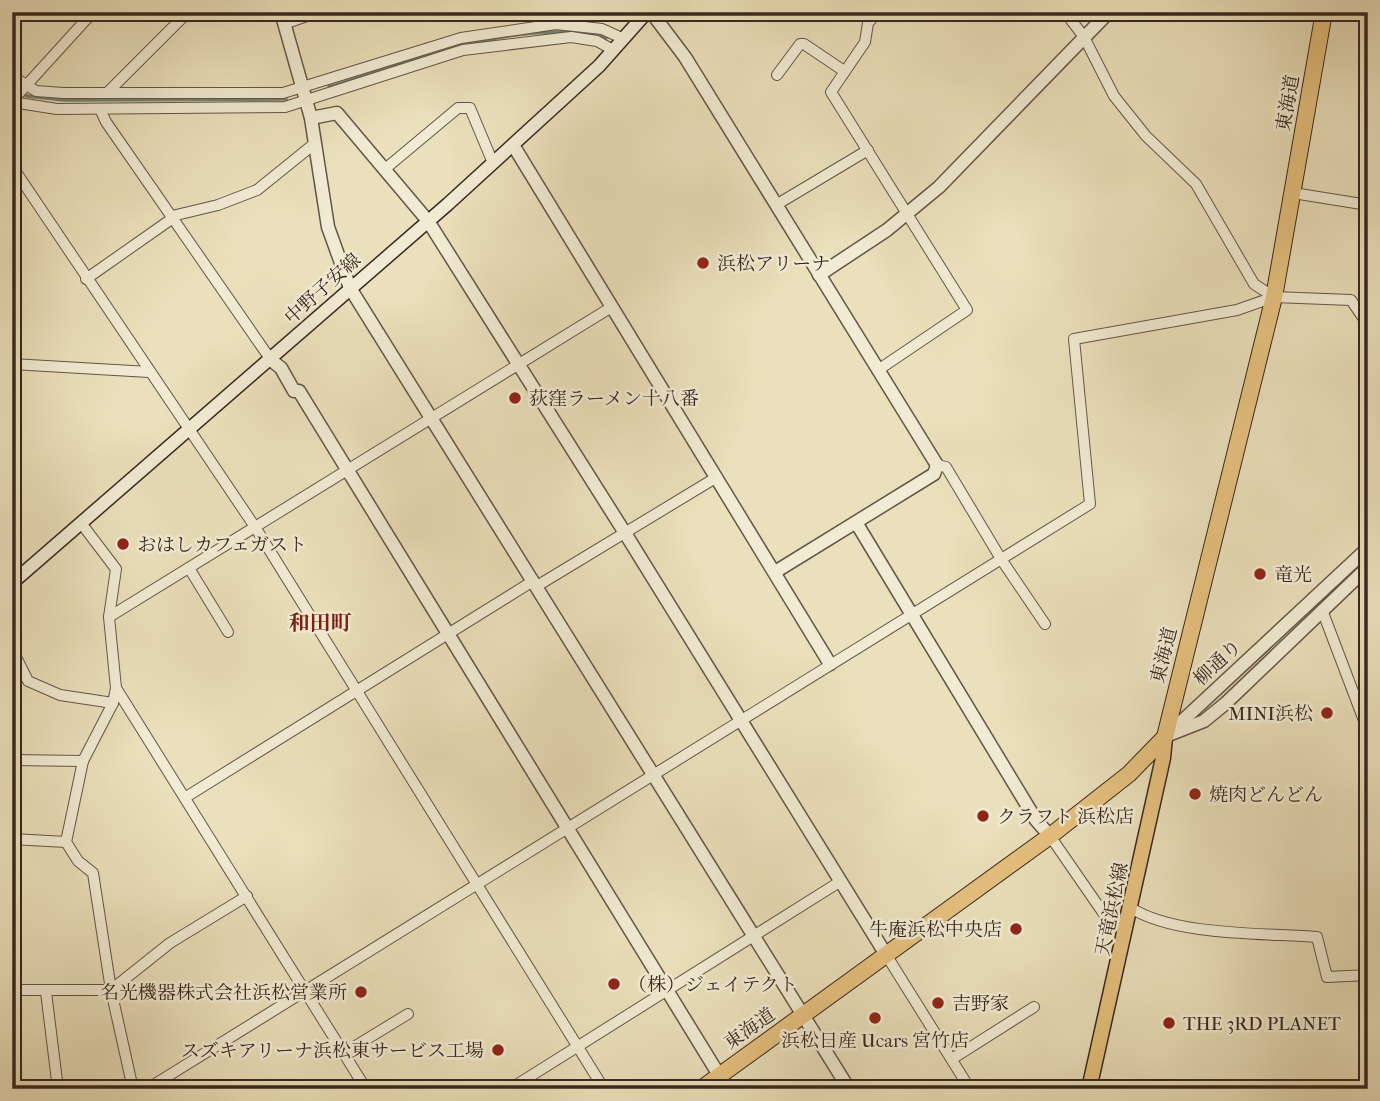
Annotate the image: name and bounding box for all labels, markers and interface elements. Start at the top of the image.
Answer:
street label: 東海道 [1272,73,1304,133]
street label: 中野子安線 [280,249,365,329]
place label: 浜松アリーナ [717,253,830,275]
marker: 浜松アリーナ [695,255,711,271]
place label: 荻窪ラーメン十八番 [529,388,699,410]
marker: 荻窪ラーメン十八番 [507,390,523,406]
place label: おはしカフェガスト [137,534,307,556]
marker: おはしカフェガスト [115,536,131,552]
place label: 竜光 [1274,564,1312,586]
marker: 竜光 [1252,566,1268,582]
district label: 和田町 [289,611,352,635]
street label: 東海道 [1146,625,1182,686]
street label: 柳通り [1189,635,1246,690]
place label: MINI浜松 [1228,703,1313,725]
marker: MINI浜松 [1319,705,1335,721]
place label: 焼肉どんどん [1209,784,1323,806]
marker: 焼肉どんどん [1187,786,1203,802]
place label: クラフト 浜松店 [997,806,1134,828]
marker: クラフト 浜松店 [975,808,991,824]
street label: 天竜浜松線 [1091,860,1133,958]
place label: 牛庵浜松中央店 [869,919,1002,941]
marker: 牛庵浜松中央店 [1008,921,1024,937]
place label: （株）ジェイテクト [628,974,798,996]
marker: （株）ジェイテクト [606,976,622,992]
place label: 名光機器株式会社浜松営業所 [100,982,347,1004]
marker: 名光機器株式会社浜松営業所 [353,984,369,1000]
place label: 吉野家 [952,993,1009,1015]
marker: 吉野家 [930,995,946,1011]
street label: 東海道 [720,1003,779,1054]
marker: 浜松日産 Ucars 宮竹店 [867,1010,883,1026]
place label: THE 3RD PLANET [1183,1013,1341,1035]
marker: THE 3RD PLANET [1161,1015,1177,1031]
place label: 浜松日産 Ucars 宮竹店 [781,1030,969,1052]
place label: スズキアリーナ浜松東サービス工場 [181,1040,484,1062]
marker: スズキアリーナ浜松東サービス工場 [490,1042,506,1058]

